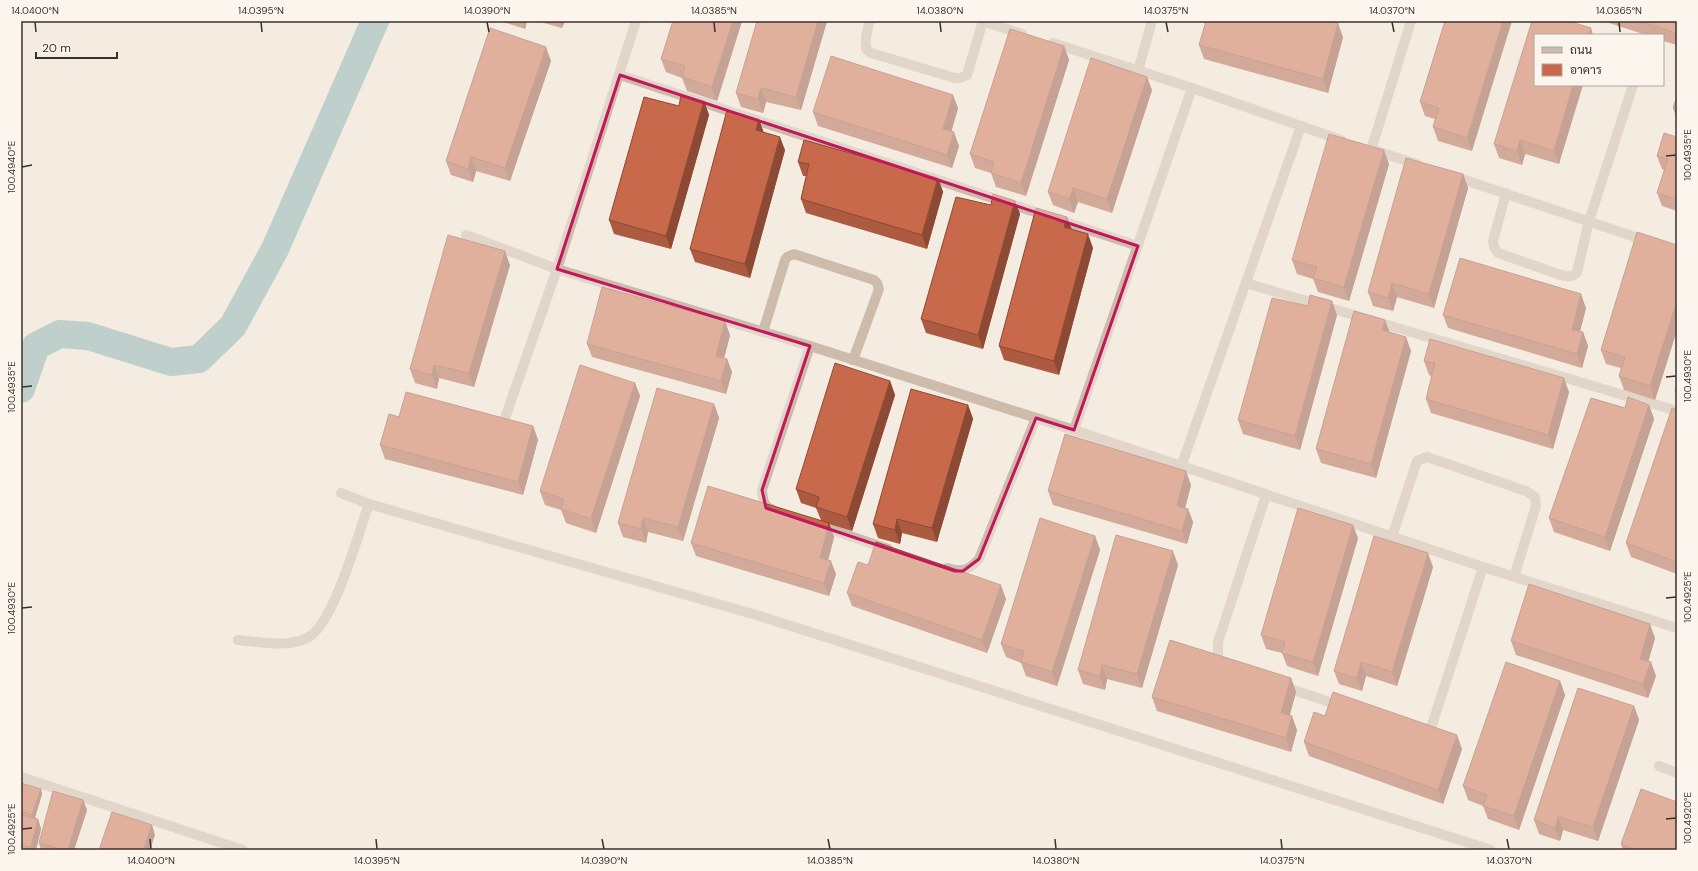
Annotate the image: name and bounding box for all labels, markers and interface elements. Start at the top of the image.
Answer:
text: 14.0400°N [11,4,59,17]
text: 14.0395°N [238,4,284,17]
text: 14.0390°N [464,4,510,17]
text: 14.0385°N [691,4,737,17]
text: 14.0380°N [917,4,963,17]
text: 14.0375°N [1144,4,1189,17]
text: 14.0370°N [1369,4,1415,17]
text: 14.0365°N [1596,4,1642,17]
scale bar [36,34,117,60]
legend [1534,34,1664,86]
text: 20 m [42,40,71,56]
text: ถนน [1570,42,1593,58]
text: อาคาร [1570,62,1602,78]
text: 100.4935°E [1681,129,1694,181]
text: 100.4940°E [5,140,18,193]
text: 100.4930°E [1681,349,1694,402]
text: 100.4935°E [5,361,18,413]
text: 100.4925°E [1681,571,1694,623]
text: 100.4930°E [5,581,18,634]
text: 100.4920°E [1681,792,1694,844]
text: 100.4925°E [5,803,18,855]
text: 14.0400°N [127,854,175,867]
text: 14.0395°N [354,854,400,867]
text: 14.0390°N [581,854,627,867]
text: 14.0385°N [807,854,853,867]
text: 14.0380°N [1033,854,1079,867]
text: 14.0375°N [1260,854,1305,867]
text: 14.0370°N [1486,854,1532,867]

